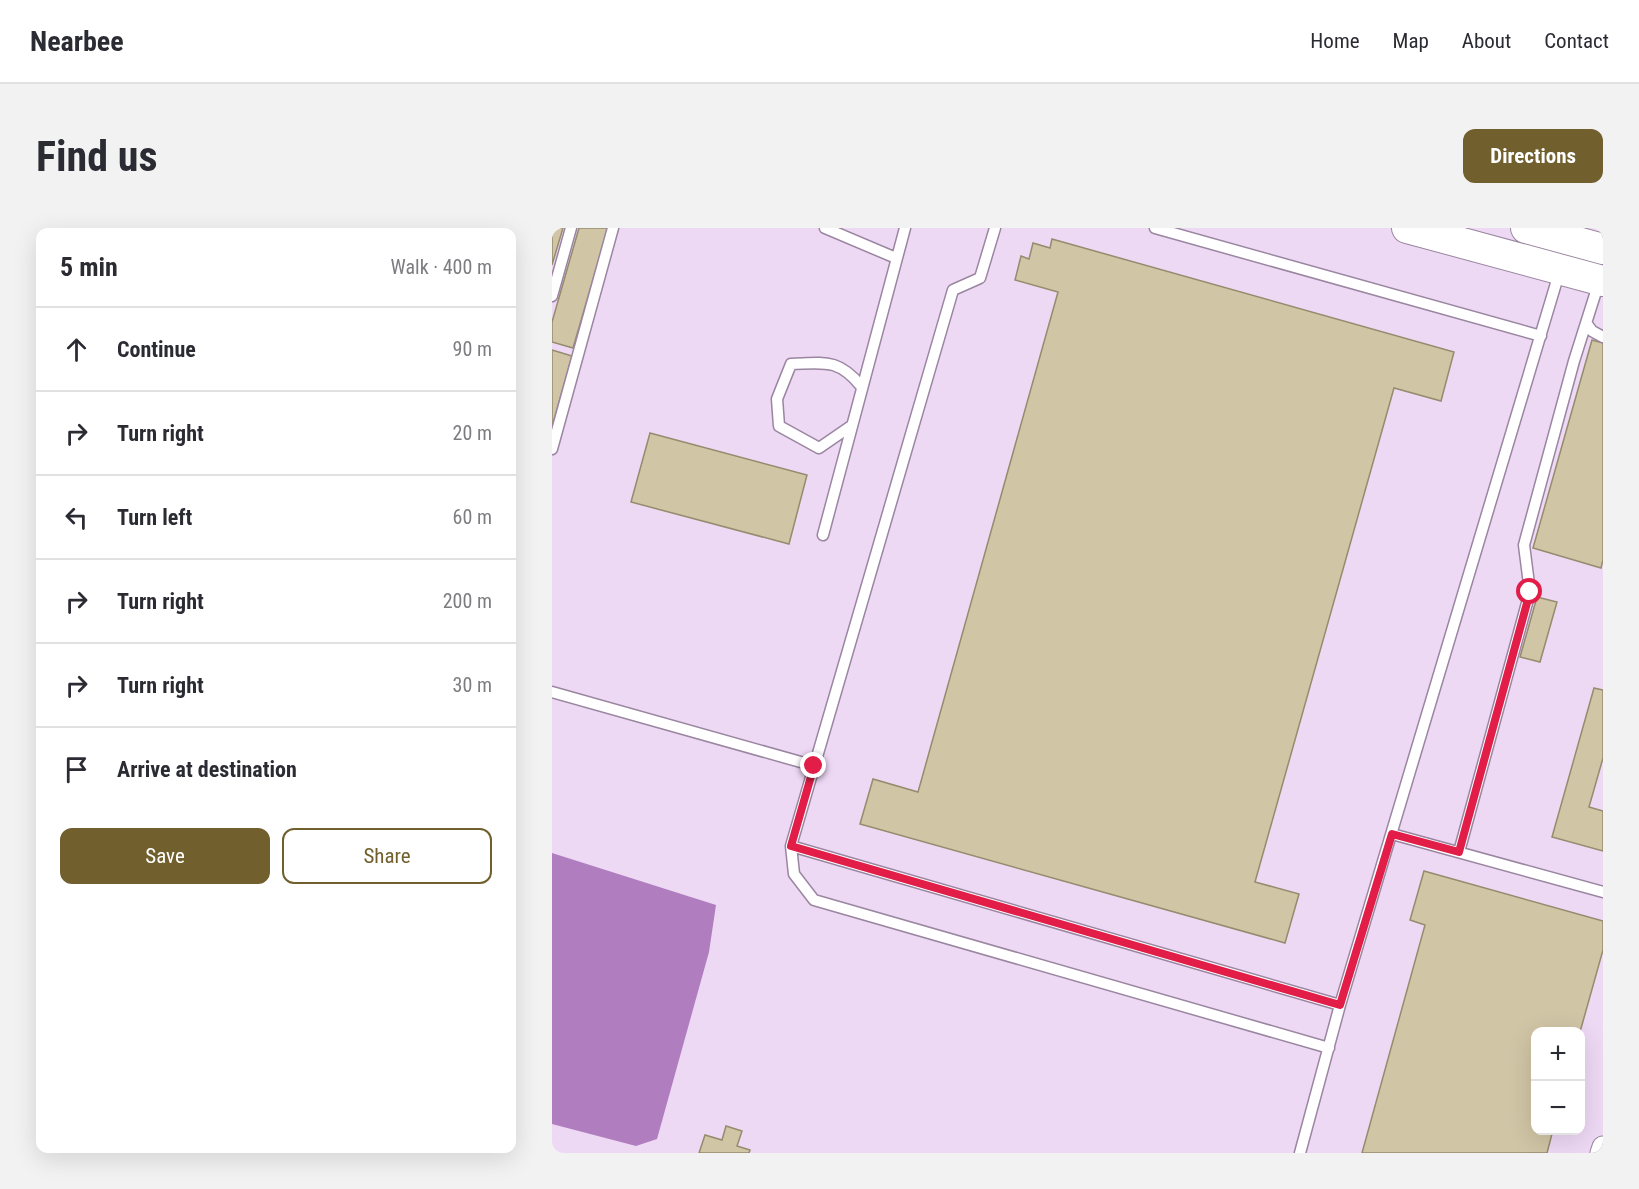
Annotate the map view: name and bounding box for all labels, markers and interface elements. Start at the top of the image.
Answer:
text: Nearbee [30,25,124,58]
text: Home [1310,29,1360,53]
text: Map [1393,29,1429,53]
text: About [1462,29,1511,53]
text: Contact [1544,29,1609,53]
button: Directions [1463,129,1603,183]
text: Find us [36,132,157,181]
text: 5 min [60,252,118,282]
text: Walk · 400 m [391,255,492,279]
icon: ahead [60,333,93,366]
text: Continue [117,337,196,362]
text: 90 m [453,337,492,361]
icon: right [60,417,93,450]
text: Turn right [117,421,204,446]
text: 20 m [453,421,492,445]
icon: left [60,501,93,534]
text: Turn left [117,505,192,530]
text: 60 m [453,505,492,529]
route start [1516,578,1542,604]
icon: right [60,585,93,618]
text: Turn right [117,589,204,614]
text: 200 m [443,589,492,613]
icon: right [60,669,93,702]
text: Turn right [117,673,204,698]
text: 30 m [453,673,492,697]
route end [800,752,826,778]
icon: arrive [60,753,93,786]
text: Arrive at destination [117,757,297,782]
button: Save [60,828,270,884]
button: Share [282,828,492,884]
map controls [1531,1027,1585,1135]
button: + [1531,1027,1585,1081]
button: − [1531,1081,1585,1135]

